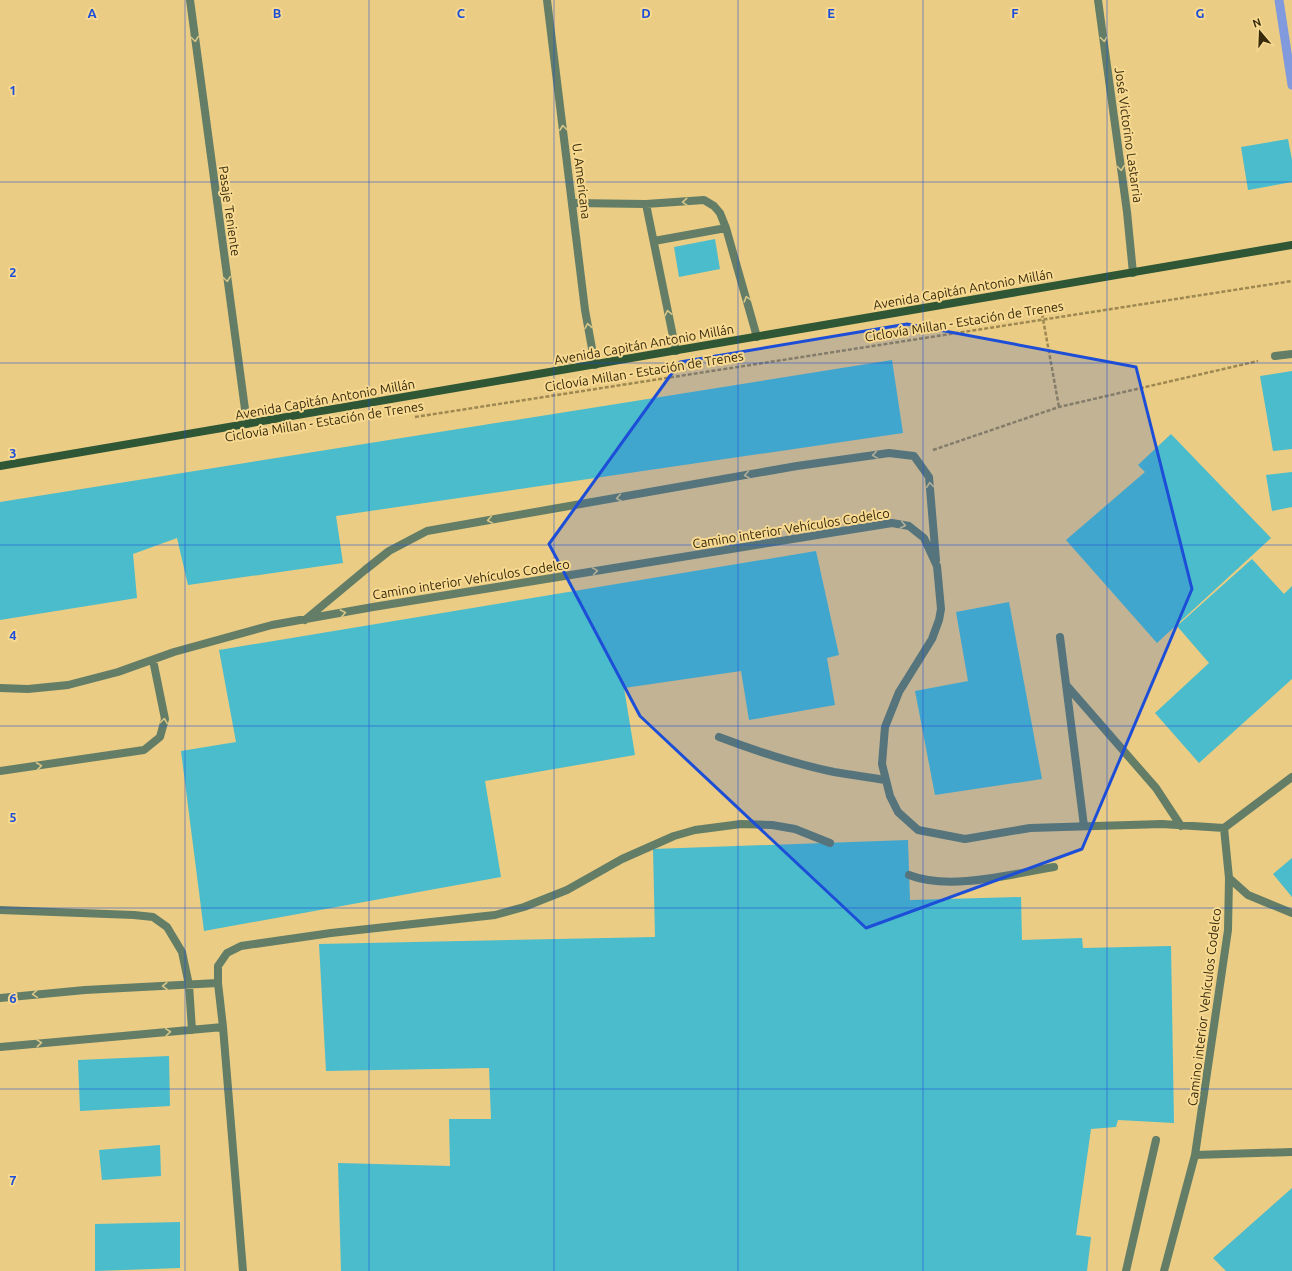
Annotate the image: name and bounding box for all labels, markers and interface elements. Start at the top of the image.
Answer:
text: A [87,6,97,20]
text: B [273,6,282,20]
text: C [457,6,466,20]
text: D [641,6,651,20]
text: E [827,6,835,20]
text: F [1011,6,1019,20]
text: G [1196,6,1205,20]
north arrow [1240,12,1280,52]
text: N [1251,16,1263,30]
one-way arrow [190,36,199,42]
one-way arrow [1099,36,1108,42]
street label: José Victorino Lastarria [1113,66,1145,204]
text: 1 [9,83,17,97]
one-way arrow [559,125,568,131]
street label: U. Americana [570,142,594,220]
one-way arrow [1116,164,1125,171]
street label: Pasaje Teniente [217,165,243,257]
one-way arrow [682,197,688,206]
text: 2 [9,265,17,279]
street label: Avenida Capitán Antonio Millán [872,266,1054,312]
one-way arrow [222,275,231,282]
one-way arrow [743,296,751,302]
street label: Ciclovía Millan - Estación de Trenes [864,298,1065,344]
one-way arrow [665,310,673,316]
street label: Avenida Capitán Antonio Millán [553,321,735,367]
one-way arrow [584,323,593,329]
street label: Ciclovía Millan - Estación de Trenes [544,348,745,394]
street label: Avenida Capitán Antonio Millán [234,376,416,422]
street label: Ciclovía Millan - Estación de Trenes [224,398,425,444]
text: 3 [9,446,17,460]
one-way arrow [872,450,878,459]
one-way arrow [744,470,750,479]
one-way arrow [925,482,934,488]
one-way arrow [615,493,622,501]
street label: Camino interior Vehículos Codelco [691,505,891,551]
one-way arrow [487,515,494,524]
one-way arrow [900,520,907,529]
street label: Camino interior Vehículos Codelco [371,556,571,602]
one-way arrow [592,567,599,576]
one-way arrow [340,609,346,617]
text: 4 [9,628,17,642]
one-way arrow [159,718,168,725]
one-way arrow [36,762,42,771]
text: 5 [9,810,17,824]
street label: Camino interior Vehículos Codelco [1185,907,1223,1107]
one-way arrow [162,982,168,991]
one-way arrow [32,990,38,999]
text: 6 [9,991,17,1005]
one-way arrow [165,1027,171,1036]
one-way arrow [36,1039,42,1048]
text: 7 [9,1173,17,1187]

